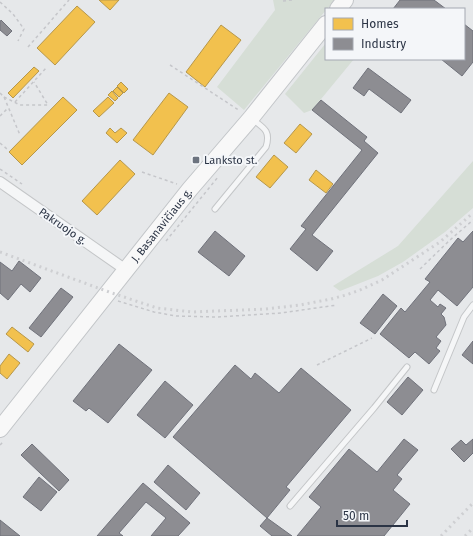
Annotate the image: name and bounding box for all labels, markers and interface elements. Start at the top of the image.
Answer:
legend [325,8,465,60]
text: Homes [361,17,399,31]
text: Industry [361,37,406,51]
place label: Lanksto st. [204,154,258,167]
marker: Lanksto st. [191,155,201,165]
street label: J. Basanavičiaus g. [129,186,195,265]
street label: Pakruojo g. [36,205,89,248]
scale bar [337,502,407,528]
text: 50 m [343,509,369,523]

